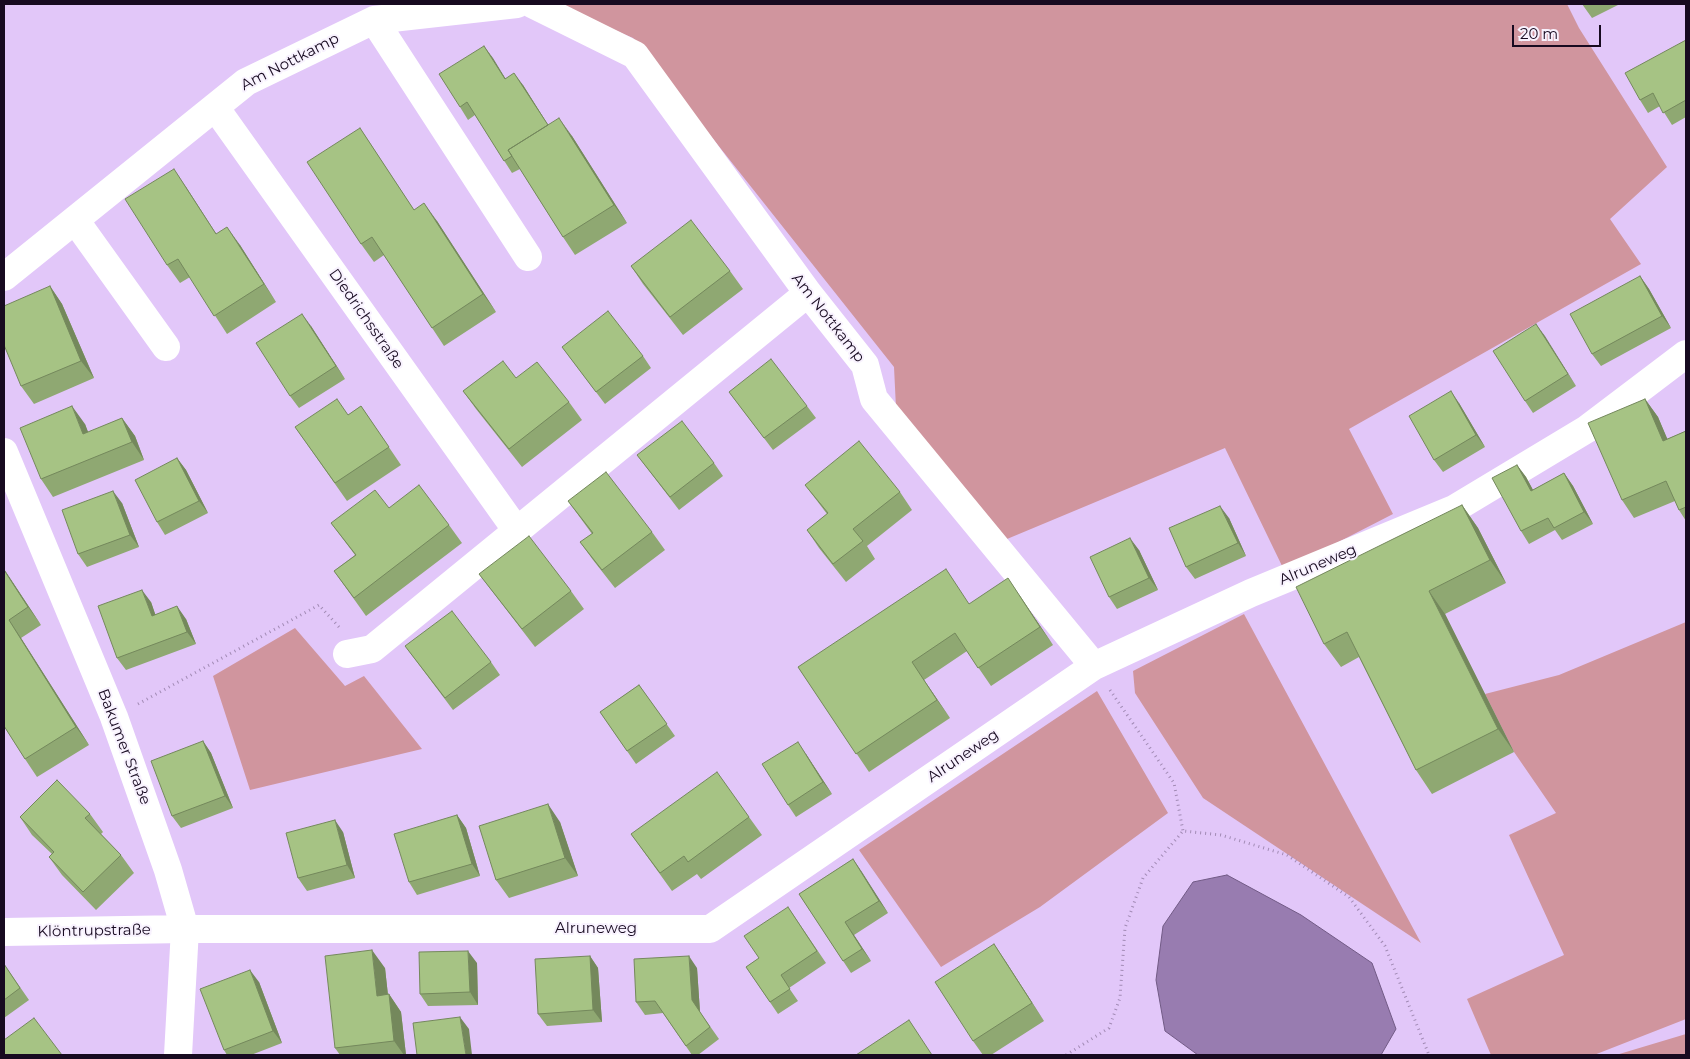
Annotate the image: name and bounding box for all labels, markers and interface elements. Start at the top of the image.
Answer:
scale bar [1515,15,1604,47]
text: 20 m [1520,24,1558,43]
street label: Am Nottkamp [238,29,342,95]
street label: Diedrichsstraße [325,265,407,373]
street label: Am Nottkamp [788,270,868,366]
street label: Alruneweg [1277,541,1359,589]
street label: Bakumer Straße [94,687,154,807]
street label: Alruneweg [924,726,1002,786]
street label: Alruneweg [555,920,637,938]
street label: Klöntrupstraße [37,921,151,941]

